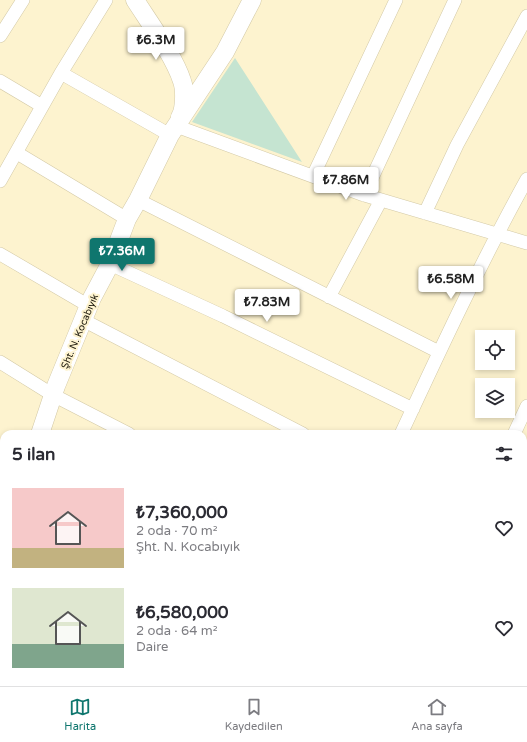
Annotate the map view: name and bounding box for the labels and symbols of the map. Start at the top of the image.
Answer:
pin: ₺6.3M [128,27,184,61]
pin: ₺7.86M [313,167,379,201]
pin: ₺7.36M [89,238,155,272]
pin: ₺6.58M [418,266,484,300]
pin: ₺7.83M [234,289,300,323]
street label: Şht. N. Kocabıyık [59,292,101,371]

